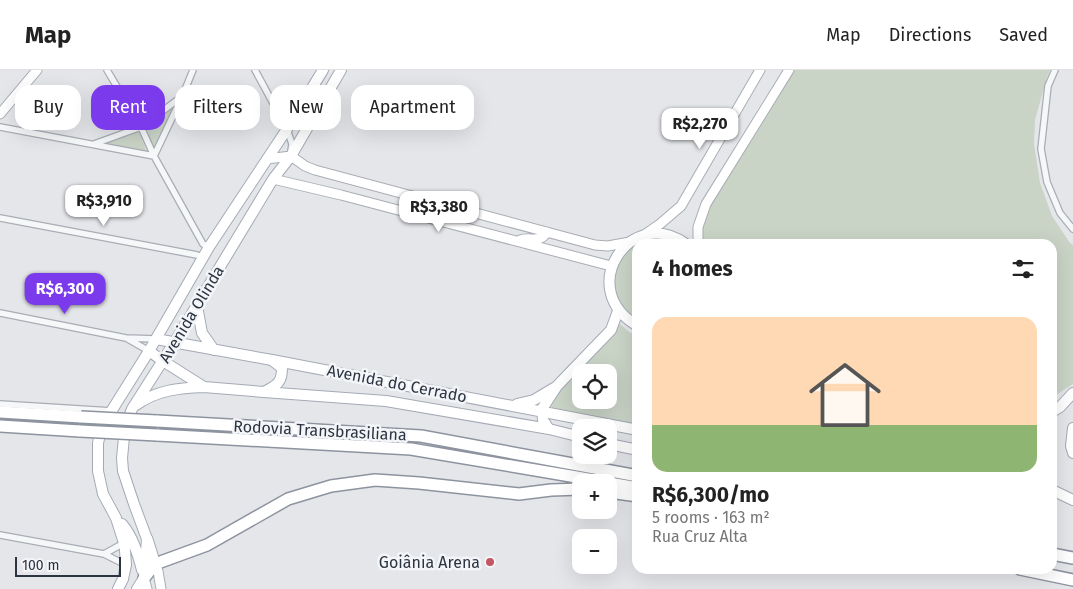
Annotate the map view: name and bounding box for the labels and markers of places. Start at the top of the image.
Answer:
pin: R$2,270 [654,108,746,150]
pin: R$3,910 [58,184,150,227]
pin: R$3,380 [393,190,485,233]
pin: R$6,300 [19,272,111,315]
place label: Goiânia Arena [379,553,480,572]
marker: Goiânia Arena [484,556,496,568]

